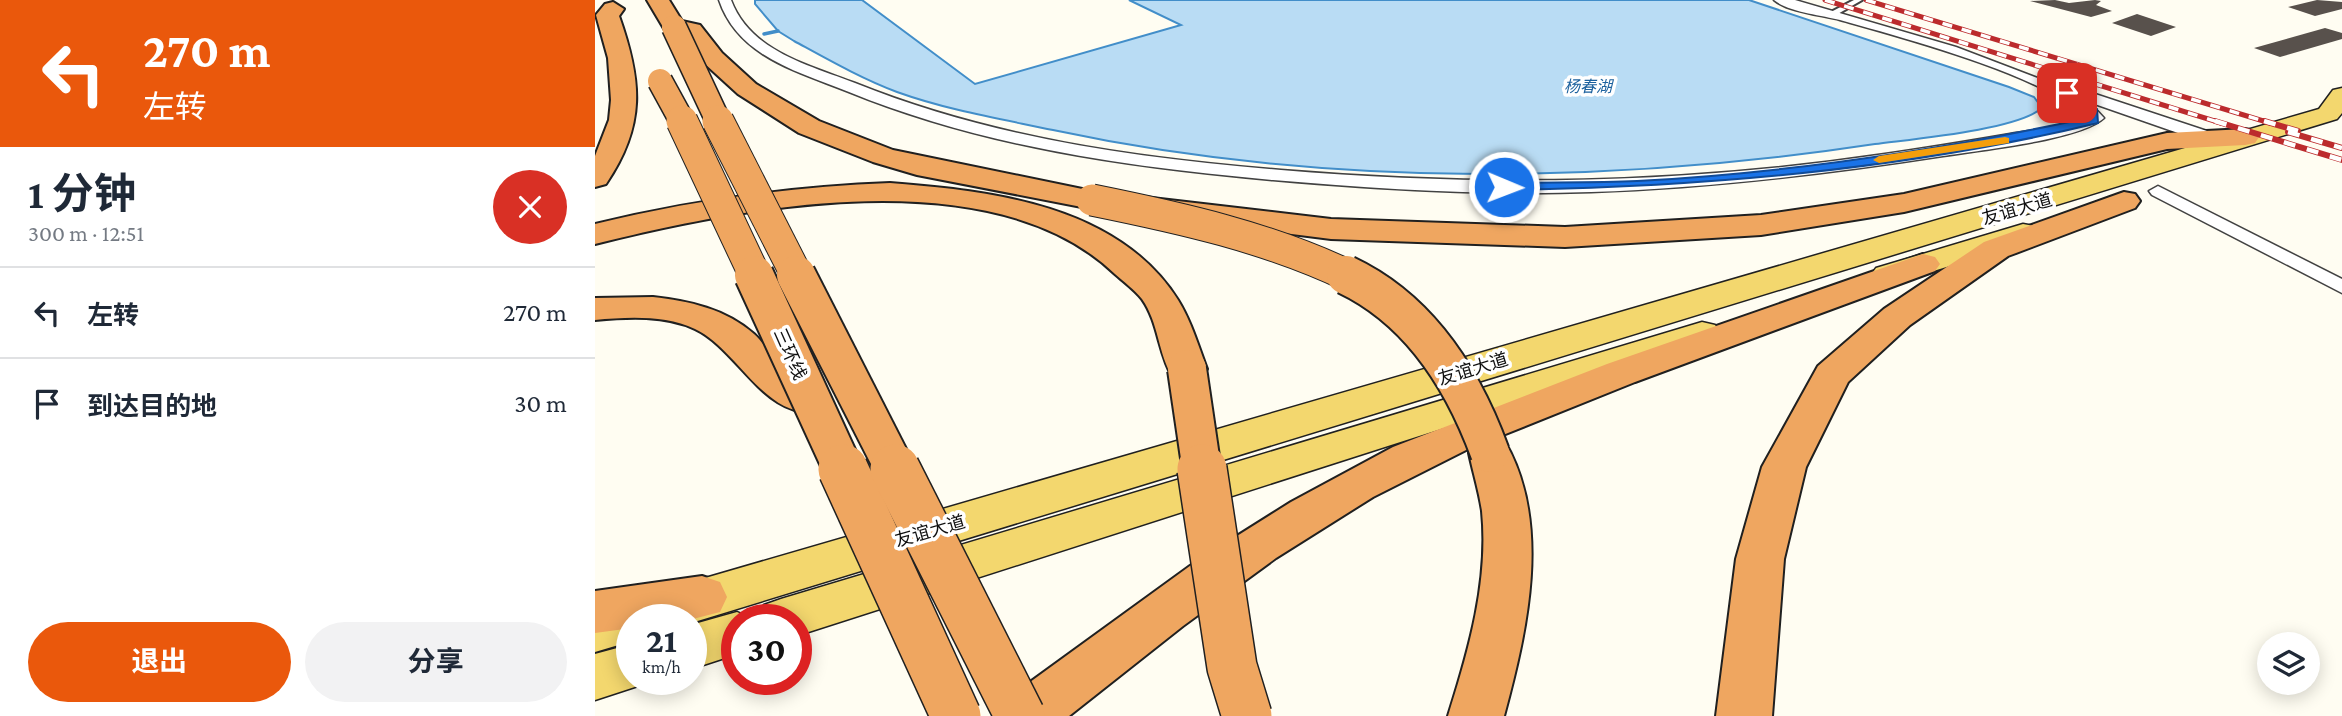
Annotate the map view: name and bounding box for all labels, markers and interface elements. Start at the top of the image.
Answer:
text: 270 m [143,23,271,78]
icon: left [28,28,119,119]
pin [2037,63,2097,123]
icon: arrive [2048,74,2086,112]
water label: 杨春湖 [1564,78,1615,95]
text: 左转 [143,89,207,125]
position arrow [1467,150,1541,224]
text: 1 分钟 [28,170,136,217]
button: close [493,170,567,244]
street label: 友谊大道 [1980,189,2054,229]
text: 300 m · 12:51 [28,220,144,246]
icon: left [28,294,66,332]
text: 270 m [503,298,567,327]
text: 左转 [87,301,139,330]
street label: 三环线 [770,325,810,383]
street label: 友谊大道 [1436,349,1510,389]
icon: arrive [28,385,66,423]
text: 30 m [514,389,567,418]
text: 到达目的地 [87,392,217,421]
street label: 友谊大道 [893,511,967,551]
speed limit sign: 30 [721,604,812,695]
text: 21 [646,621,677,660]
button: 退出 [28,622,291,702]
button: 分享 [305,622,567,702]
map controls [2257,632,2320,695]
button: layers [2257,632,2320,695]
text: km/h [642,657,681,677]

